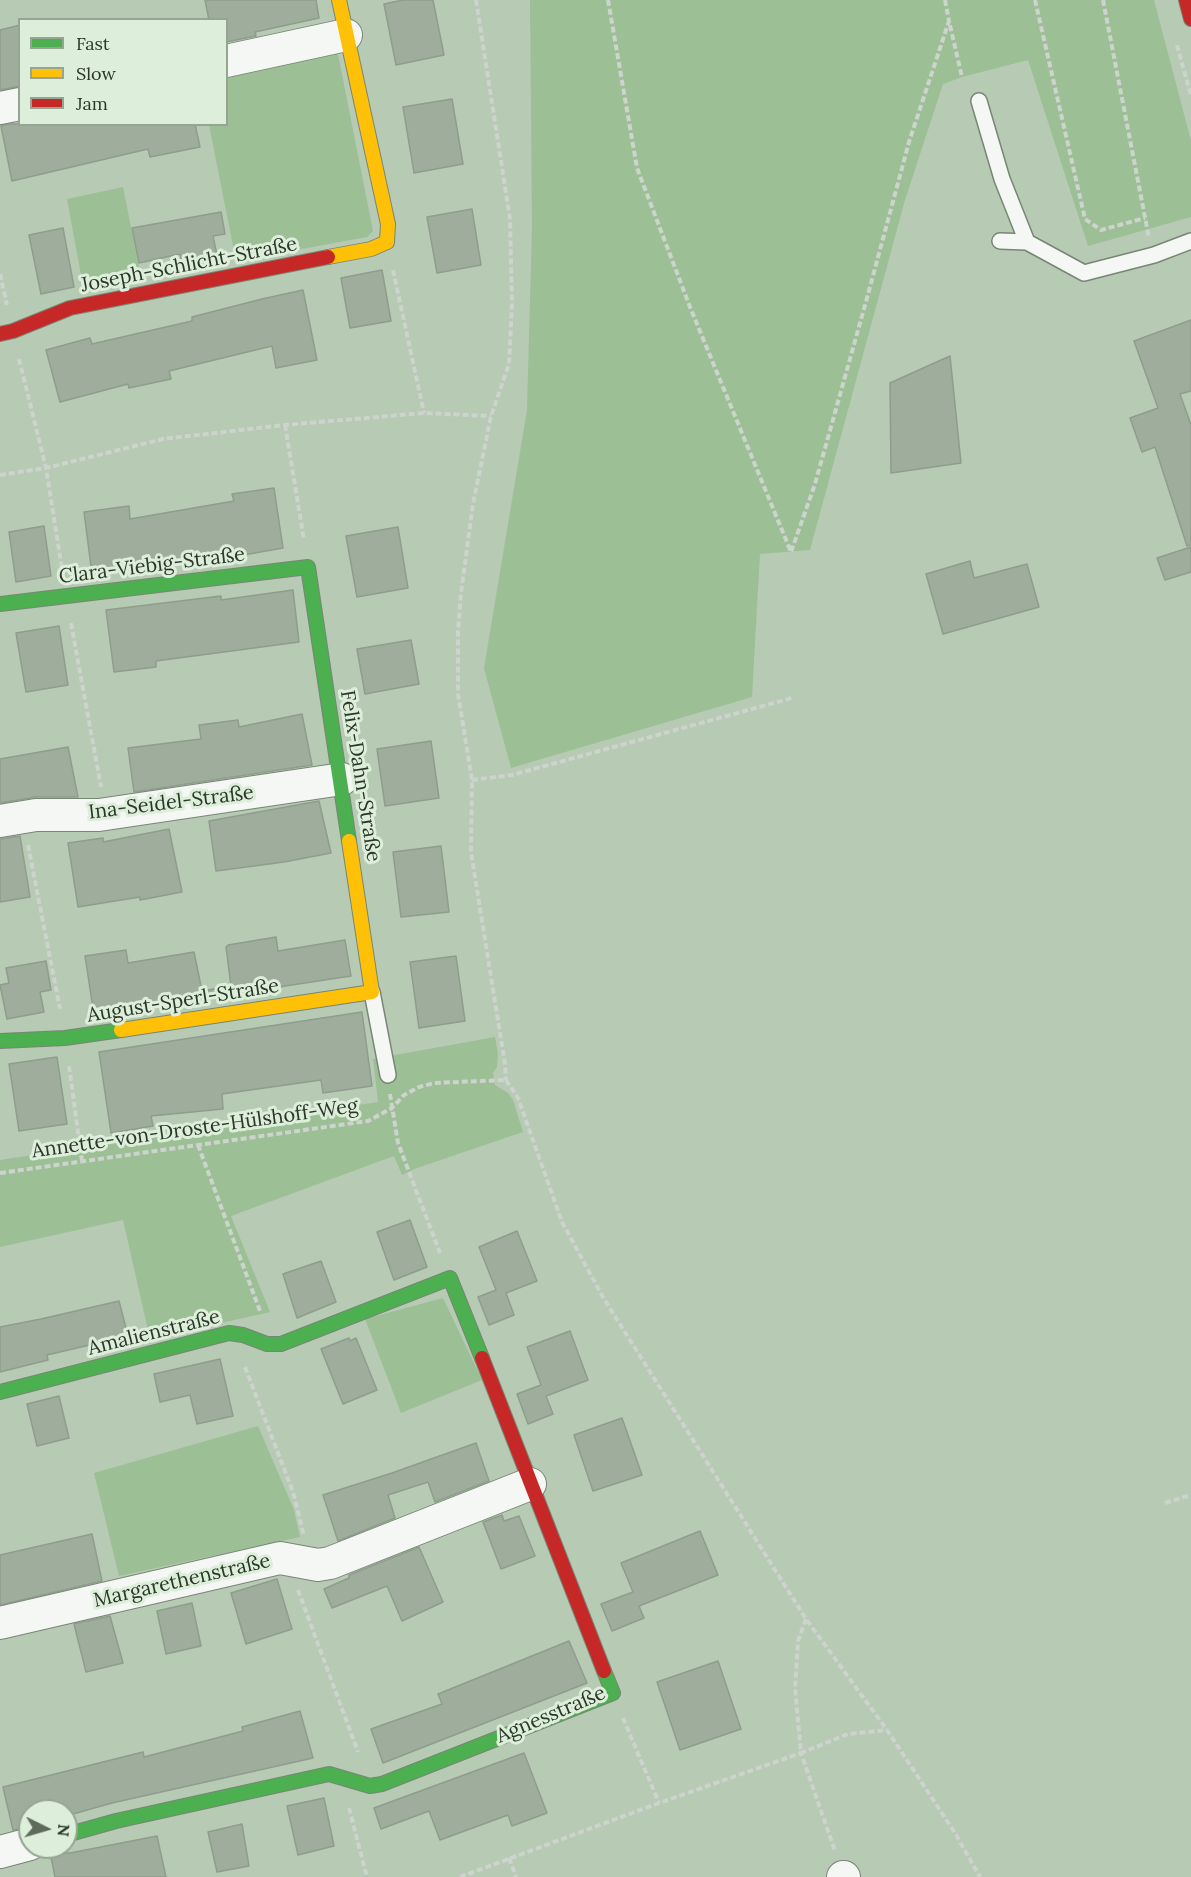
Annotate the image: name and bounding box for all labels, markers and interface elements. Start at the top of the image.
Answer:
legend [18,18,228,126]
text: Fast [76,32,110,55]
text: Slow [76,62,116,85]
text: Jam [76,92,108,115]
street label: Joseph-Schlicht-Straße [79,232,299,298]
street label: Clara-Viebig-Straße [58,543,246,589]
street label: Felix-Dahn-Straße [335,688,385,864]
street label: Ina-Seidel-Straße [87,781,255,825]
street label: August-Sperl-Straße [85,974,281,1028]
street label: Annette-von-Droste-Hülshoff-Weg [30,1094,360,1164]
street label: Amalienstraße [86,1305,222,1361]
street label: Margarethenstraße [91,1549,273,1613]
street label: Agnesstraße [493,1681,609,1749]
north arrow [18,1799,78,1859]
text: N [53,1823,74,1837]

